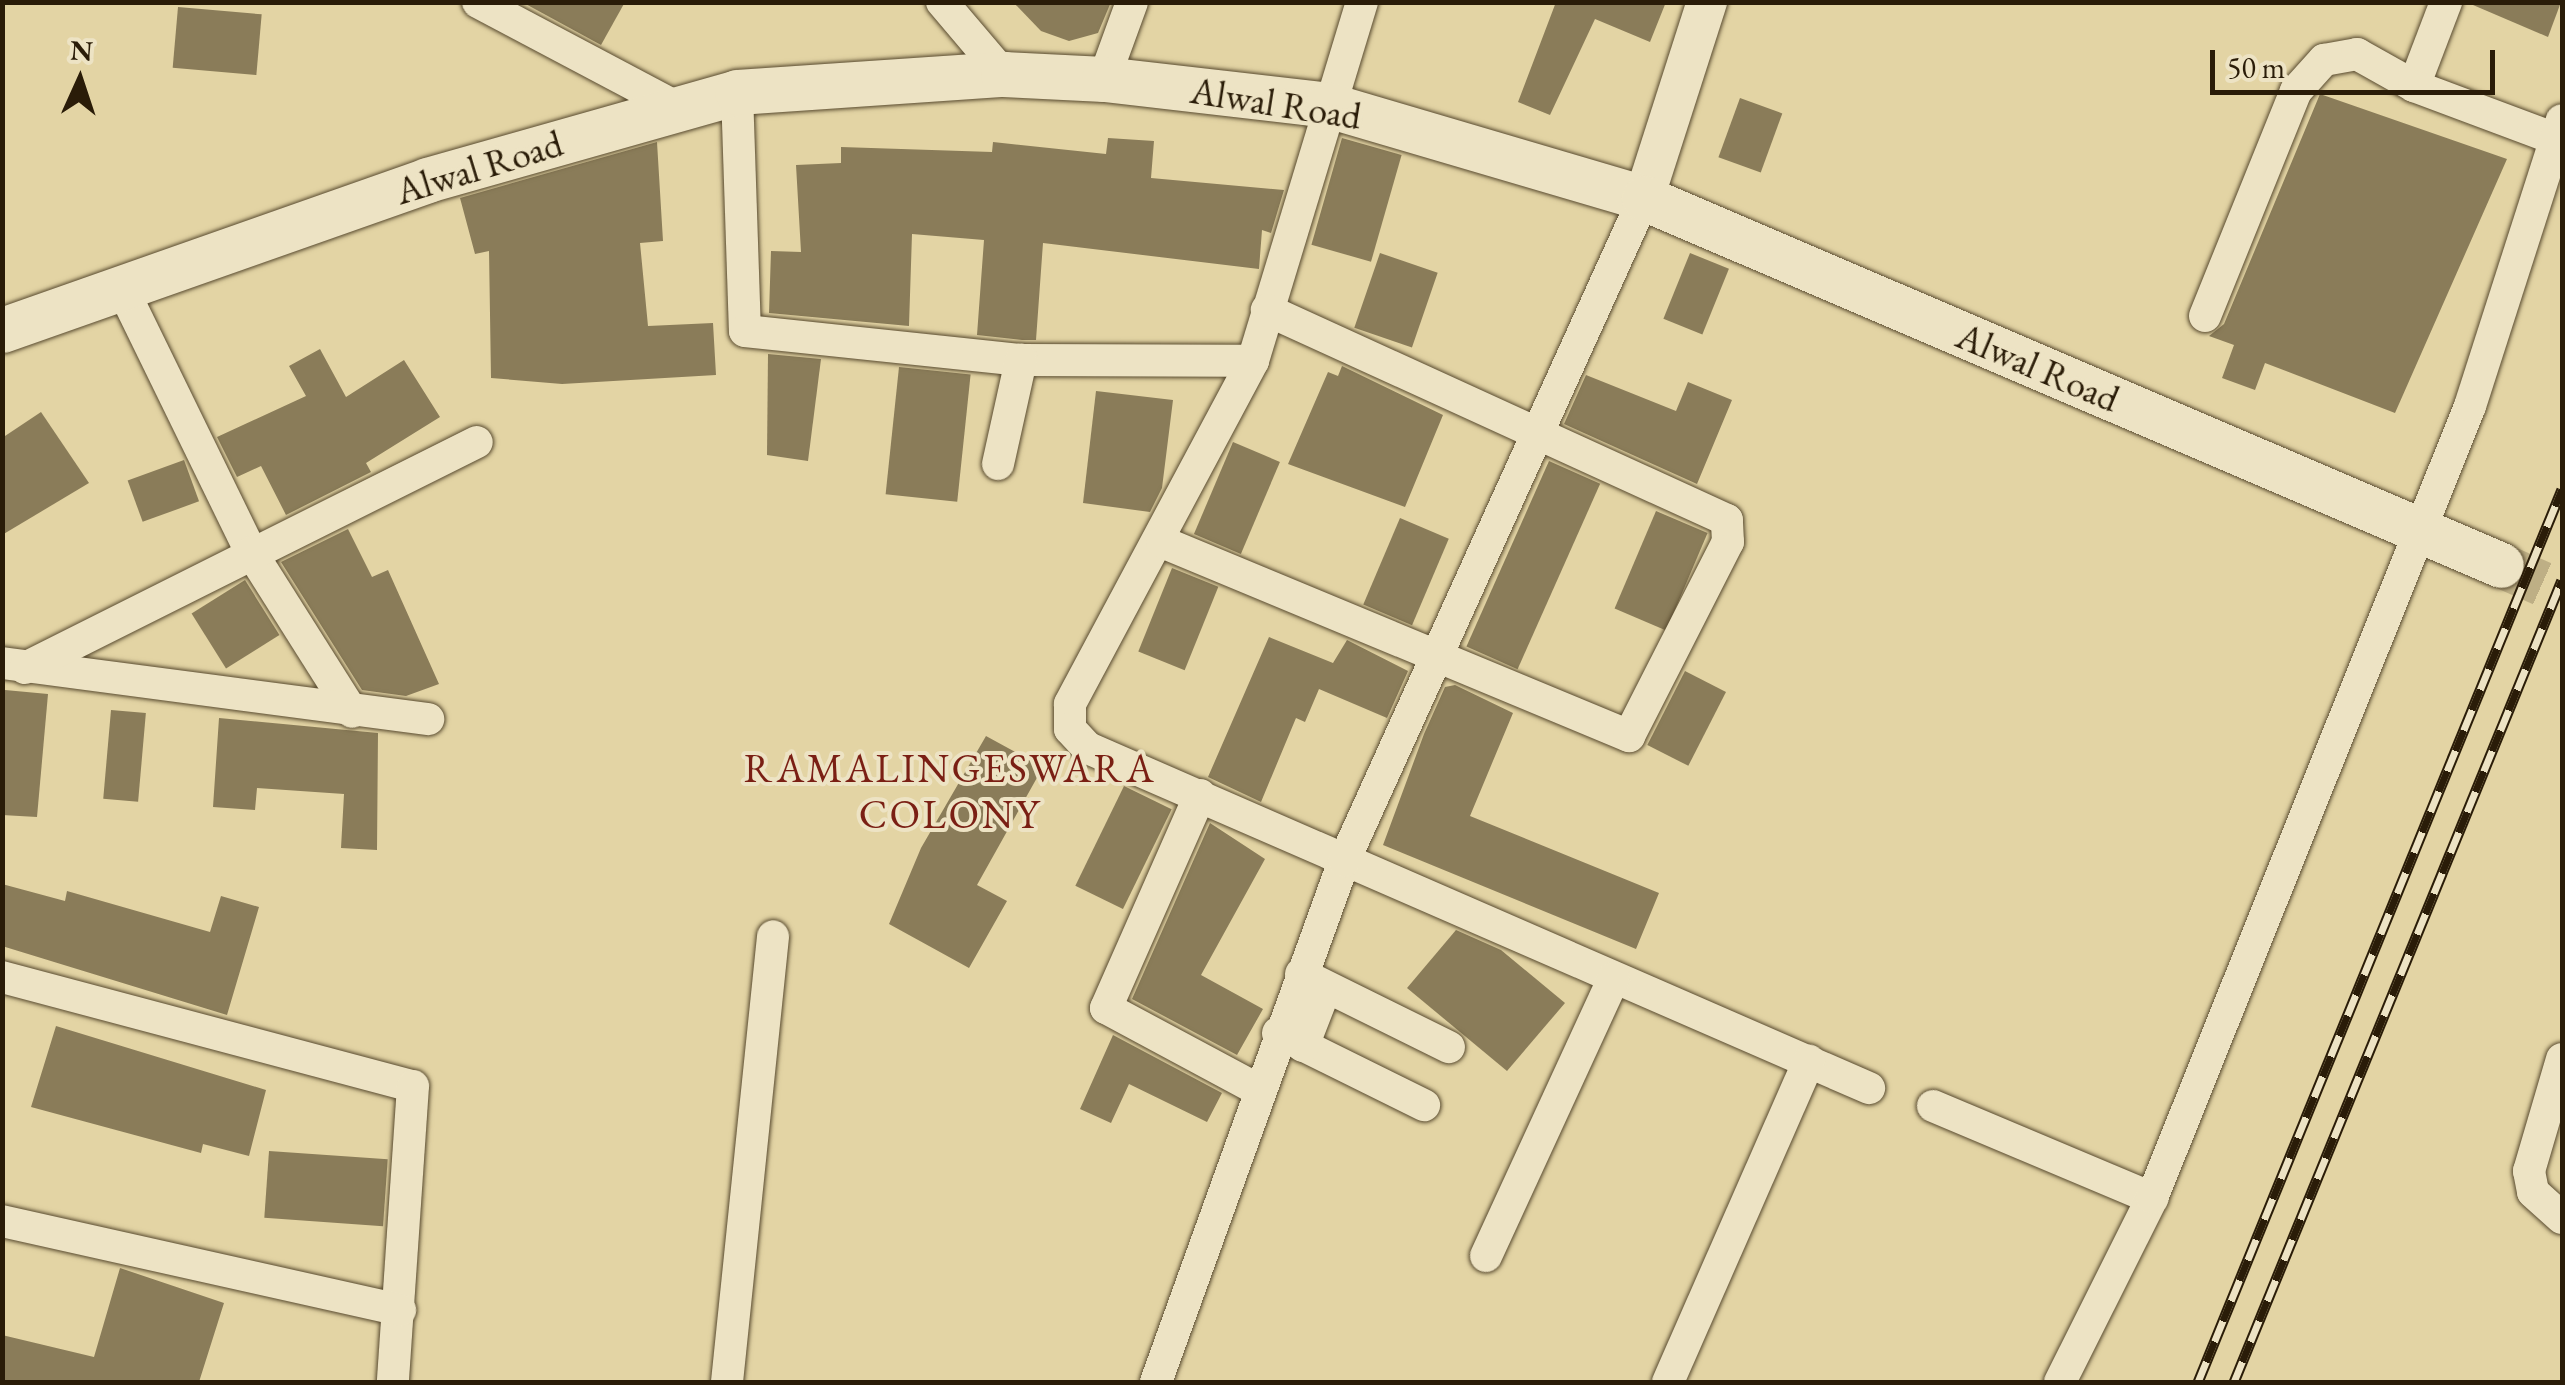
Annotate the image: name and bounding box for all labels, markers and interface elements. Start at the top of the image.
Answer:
north arrow [30,30,130,130]
scale bar [2215,30,2500,92]
text: N [69,31,94,69]
text: 50 m [2227,48,2285,87]
street label: Alwal Road [1187,67,1365,139]
street label: Alwal Road [390,120,568,214]
street label: Alwal Road [1950,312,2126,422]
district label: RAMALINGESWARA COLONY [744,744,1156,838]

